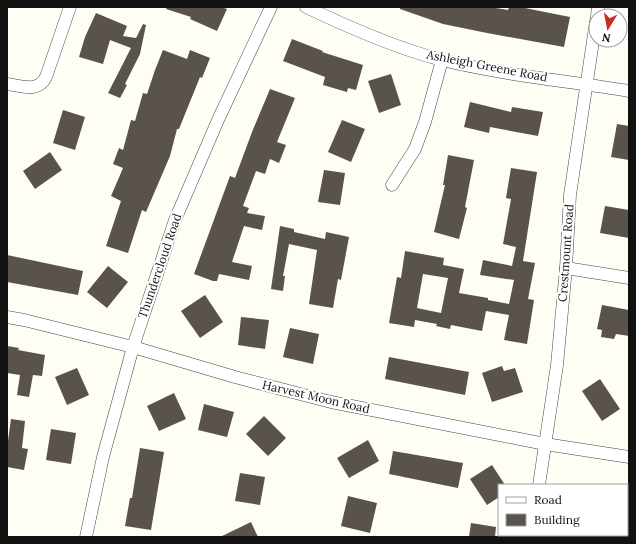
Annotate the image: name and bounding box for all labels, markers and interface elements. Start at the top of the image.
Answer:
north arrow [588,8,628,48]
text: N [600,30,612,45]
street label: Ashleigh Greene Road [424,46,549,85]
street label: Crestmount Road [555,204,576,302]
street label: Thundercloud Road [135,211,185,320]
street label: Harvest Moon Road [261,377,371,416]
legend [498,484,628,536]
text: Road [534,492,562,507]
text: Building [534,512,580,527]

